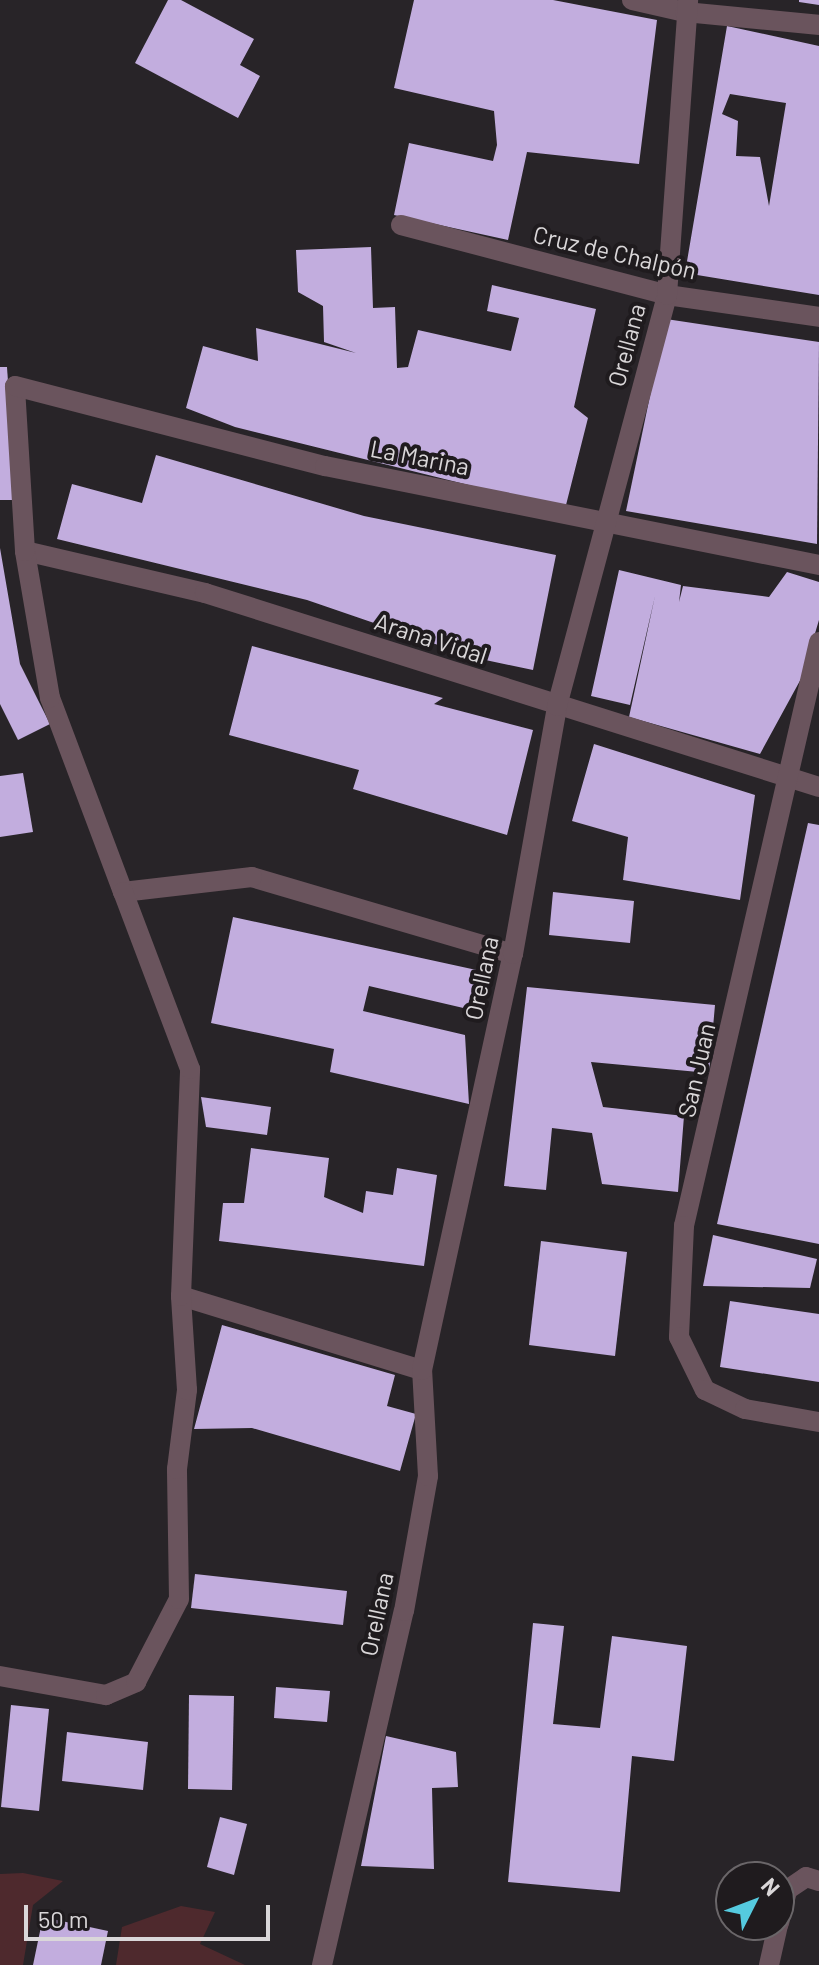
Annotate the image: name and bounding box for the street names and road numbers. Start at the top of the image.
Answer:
street label: Cruz de Chalpón [531,219,699,285]
street label: Orellana [601,300,651,390]
street label: La Marina [368,433,472,481]
street label: Arana Vidal [371,606,491,670]
street label: Orellana [458,934,504,1022]
street label: San Juan [671,1020,721,1120]
street label: Orellana [353,1570,399,1658]

